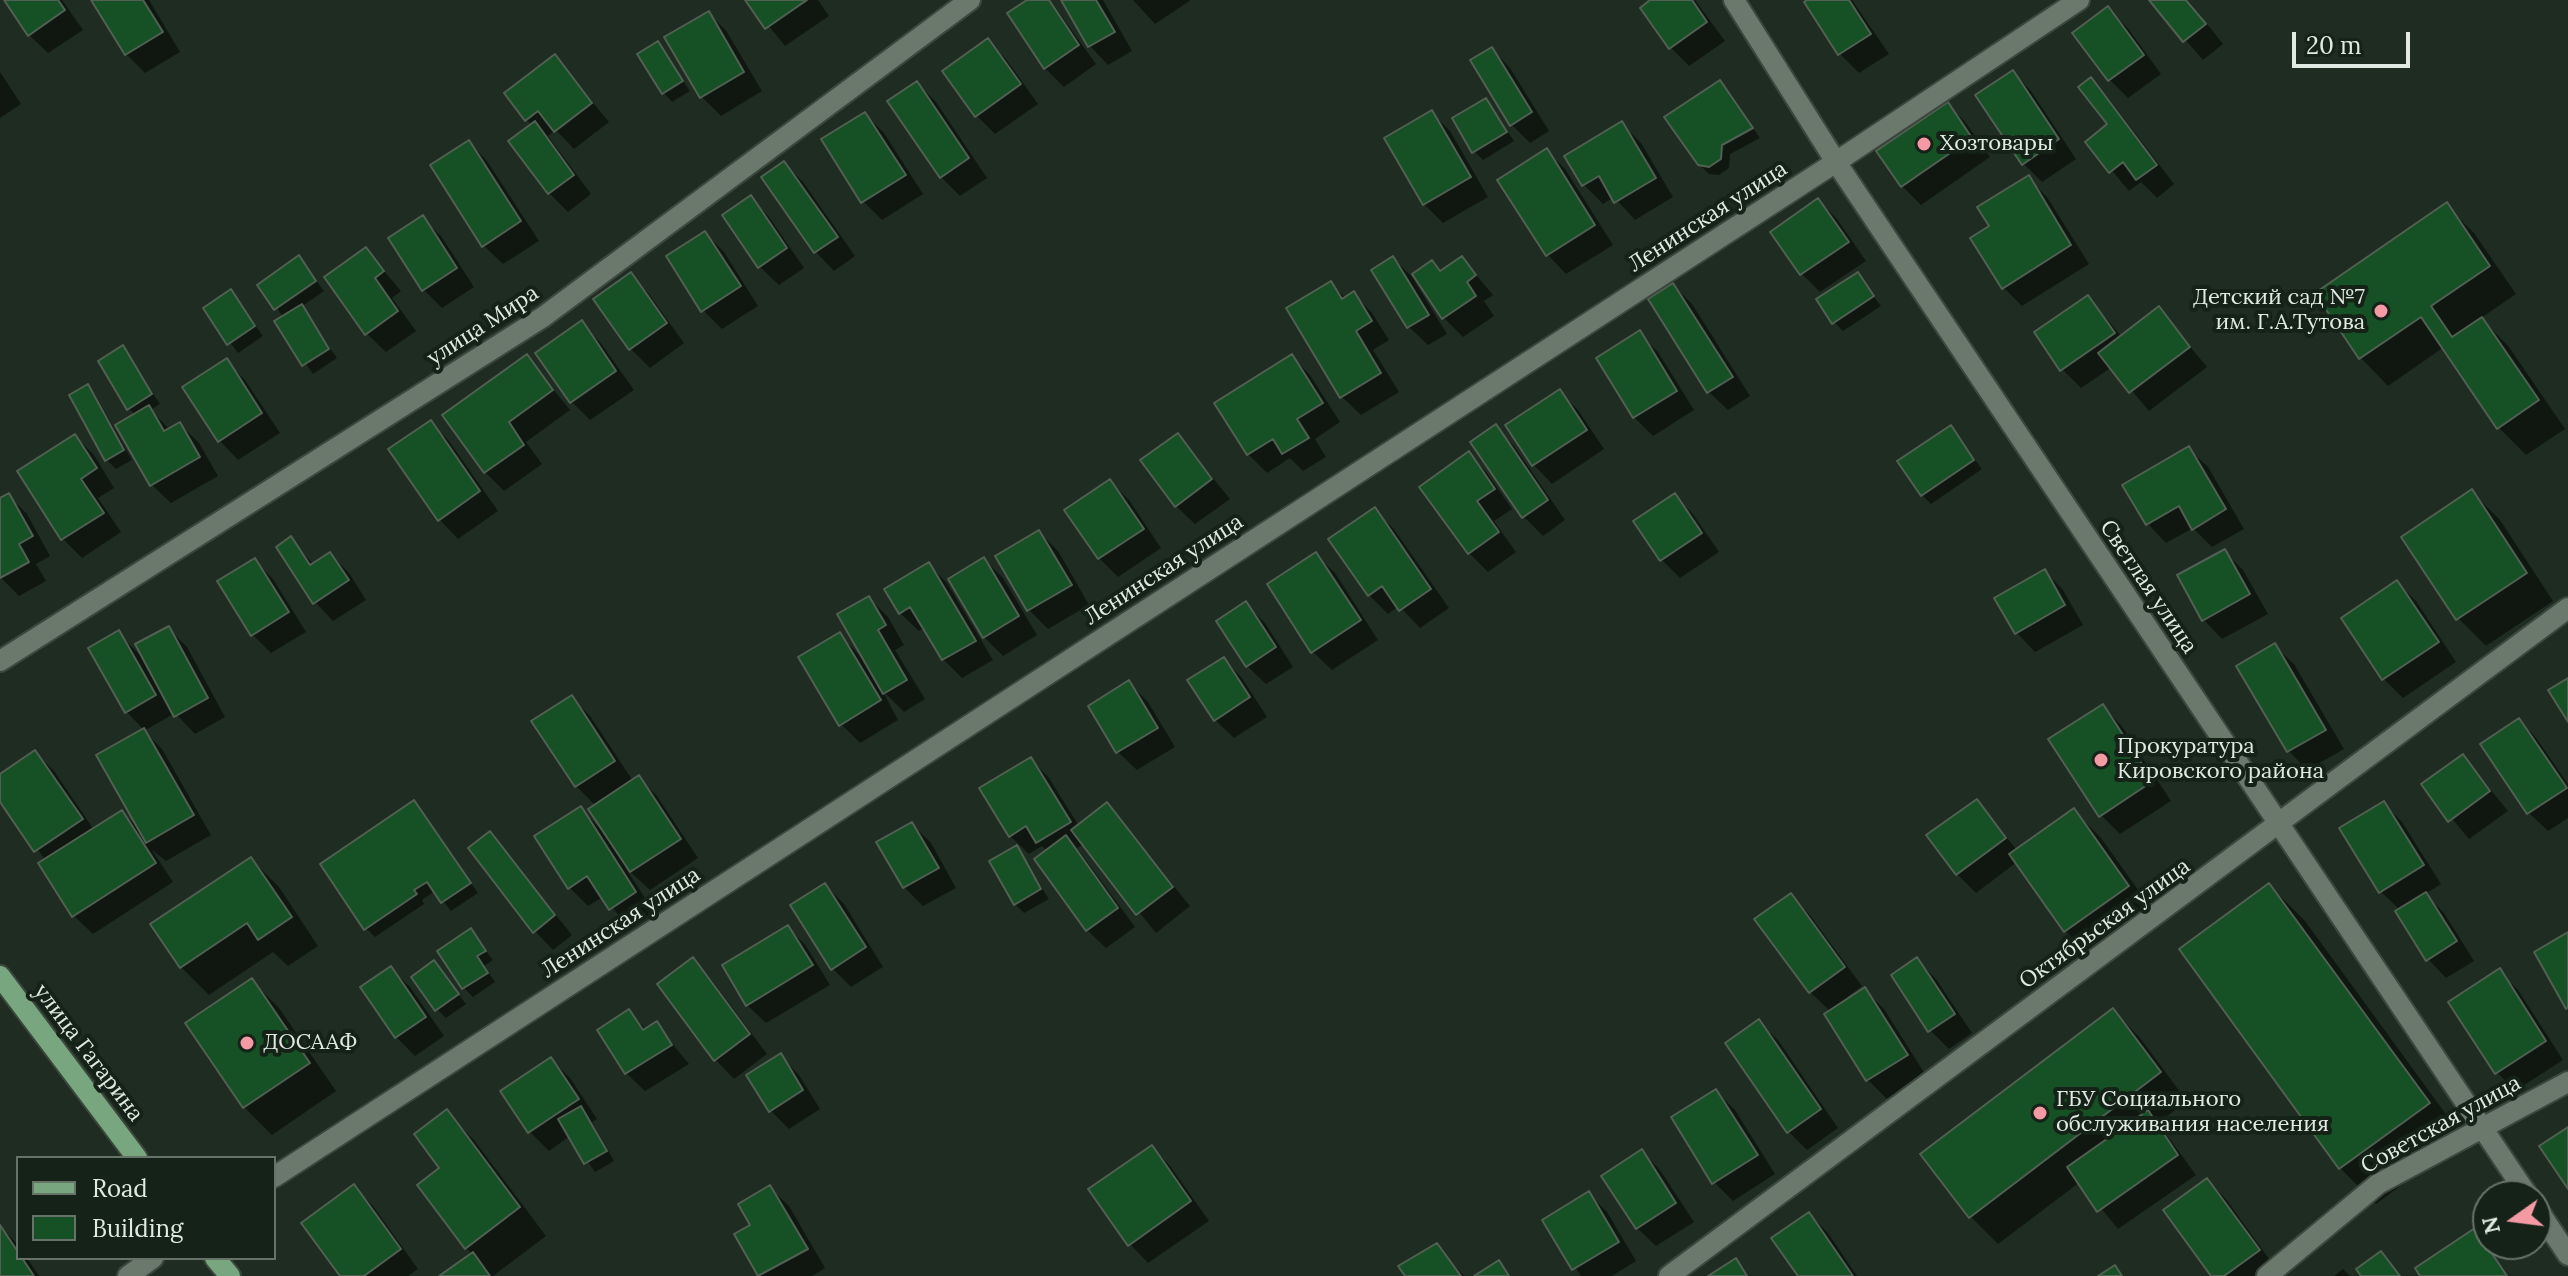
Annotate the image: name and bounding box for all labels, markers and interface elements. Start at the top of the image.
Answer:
scale bar [2296,16,2414,66]
text: 20 m [2306,30,2362,61]
place label: Хозтовары [1940,131,2053,157]
marker: Хозтовары [1915,135,1933,153]
street label: Ленинская улица [1624,156,1792,278]
street label: улица Мира [422,280,544,372]
place label: Детский сад №7 им. Г.А.Тутова [2193,285,2365,336]
marker: Детский сад №7 им. Г.А.Тутова [2372,302,2390,320]
street label: Ленинская улица [1080,509,1248,631]
street label: Светлая улица [2094,515,2202,659]
place label: Прокуратура Кировского района [2117,734,2324,786]
marker: Прокуратура Кировского района [2092,751,2110,769]
street label: Октябрьская улица [2015,853,2195,995]
street label: Ленинская улица [537,862,705,984]
street label: улица Гагарина [28,979,148,1127]
place label: ДОСААФ [263,1030,357,1056]
marker: ДОСААФ [238,1034,256,1052]
street label: Советская улица [2357,1070,2525,1180]
place label: ГБУ Социального обслуживания населения [2056,1087,2329,1138]
marker: ГБУ Социального обслуживания населения [2031,1104,2049,1122]
legend [16,1156,276,1260]
text: Road [92,1173,148,1204]
north arrow [2472,1180,2552,1260]
text: Building [92,1213,183,1244]
text: N [2475,1214,2506,1237]

